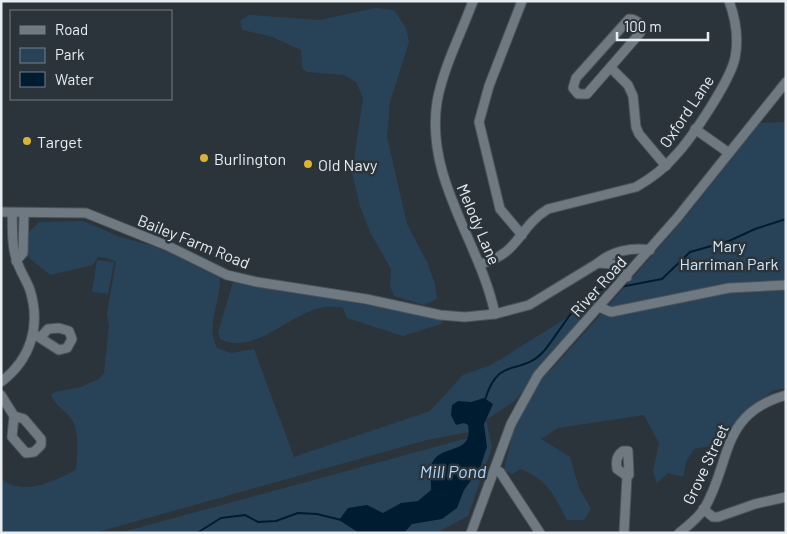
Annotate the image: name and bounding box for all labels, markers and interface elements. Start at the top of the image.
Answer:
legend [10,10,172,100]
scale bar [617,10,708,42]
text: 100 m [624,17,662,35]
text: Road [55,20,88,38]
text: Park [55,45,85,63]
text: Water [55,70,94,88]
street label: Oxford Lane [655,71,717,151]
place label: Target [37,132,82,151]
marker: Target [21,135,33,147]
place label: Burlington [214,149,286,168]
marker: Burlington [198,152,210,164]
place label: Old Navy [318,155,378,174]
marker: Old Navy [302,158,314,170]
street label: Melody Lane [453,181,505,267]
street label: Bailey Farm Road [135,210,253,272]
park label: Mary Harriman Park [679,236,779,273]
street label: River Road [566,252,630,320]
street label: Grove Street [678,421,732,507]
water label: Mill Pond [420,460,487,482]

